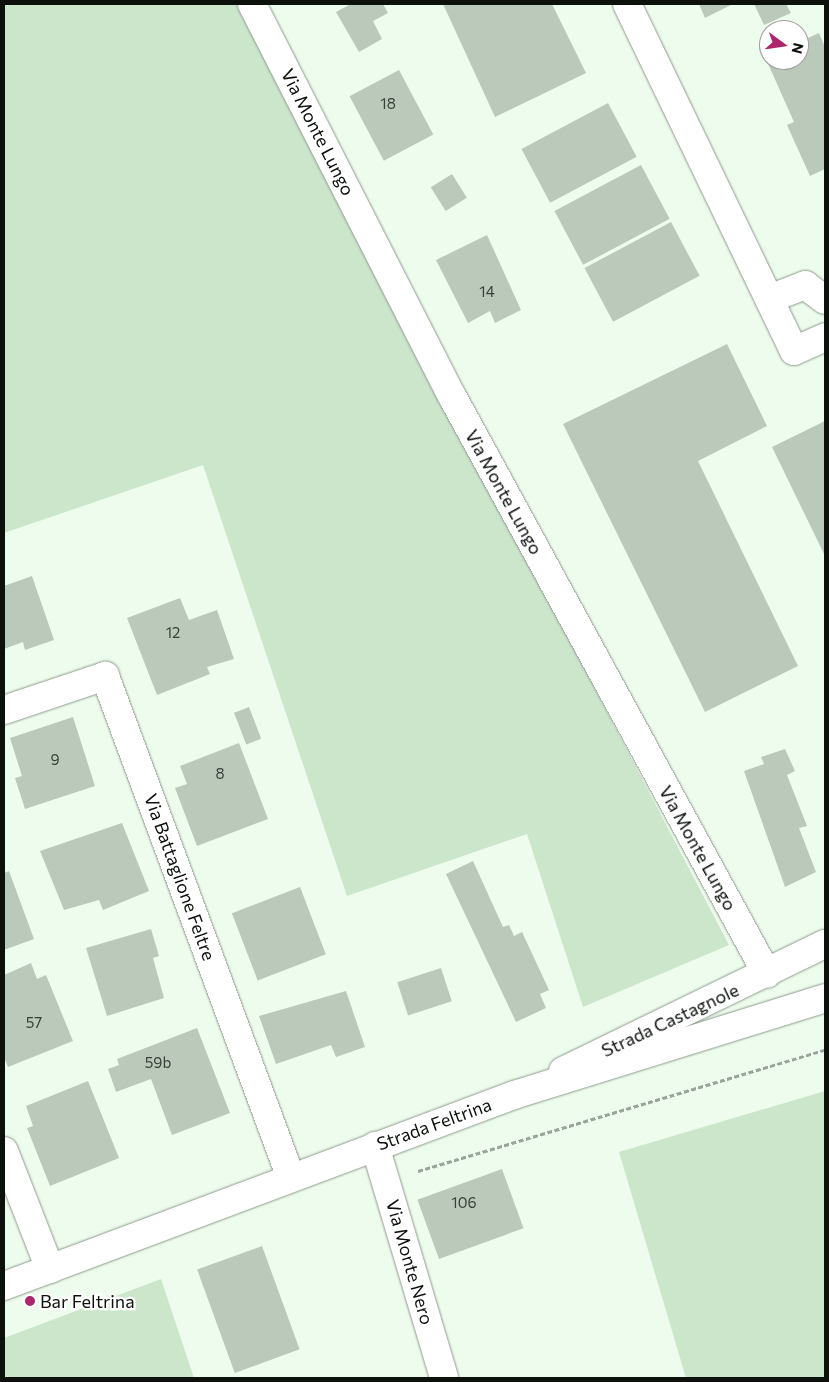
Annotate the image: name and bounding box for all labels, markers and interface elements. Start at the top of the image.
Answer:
north arrow [759,20,809,70]
text: N [789,41,808,56]
street label: Via Monte Lungo [277,65,359,199]
house number: 18 [380,95,396,113]
house number: 14 [479,283,495,301]
street label: Via Monte Lungo [461,426,547,558]
house number: 12 [166,624,180,642]
house number: 9 [50,751,60,769]
house number: 8 [215,765,225,783]
street label: Via Monte Lungo [655,782,741,914]
street label: Via Battaglione Feltre [140,791,220,963]
street label: Strada Castagnole [598,979,742,1061]
house number: 57 [26,1014,42,1032]
house number: 59b [145,1054,171,1072]
street label: Strada Feltrina [374,1093,494,1155]
house number: 106 [451,1194,477,1212]
street label: Via Monte Nero [382,1197,438,1327]
place label: Bar Feltrina [40,1290,135,1312]
marker: Bar Feltrina [24,1295,36,1307]

